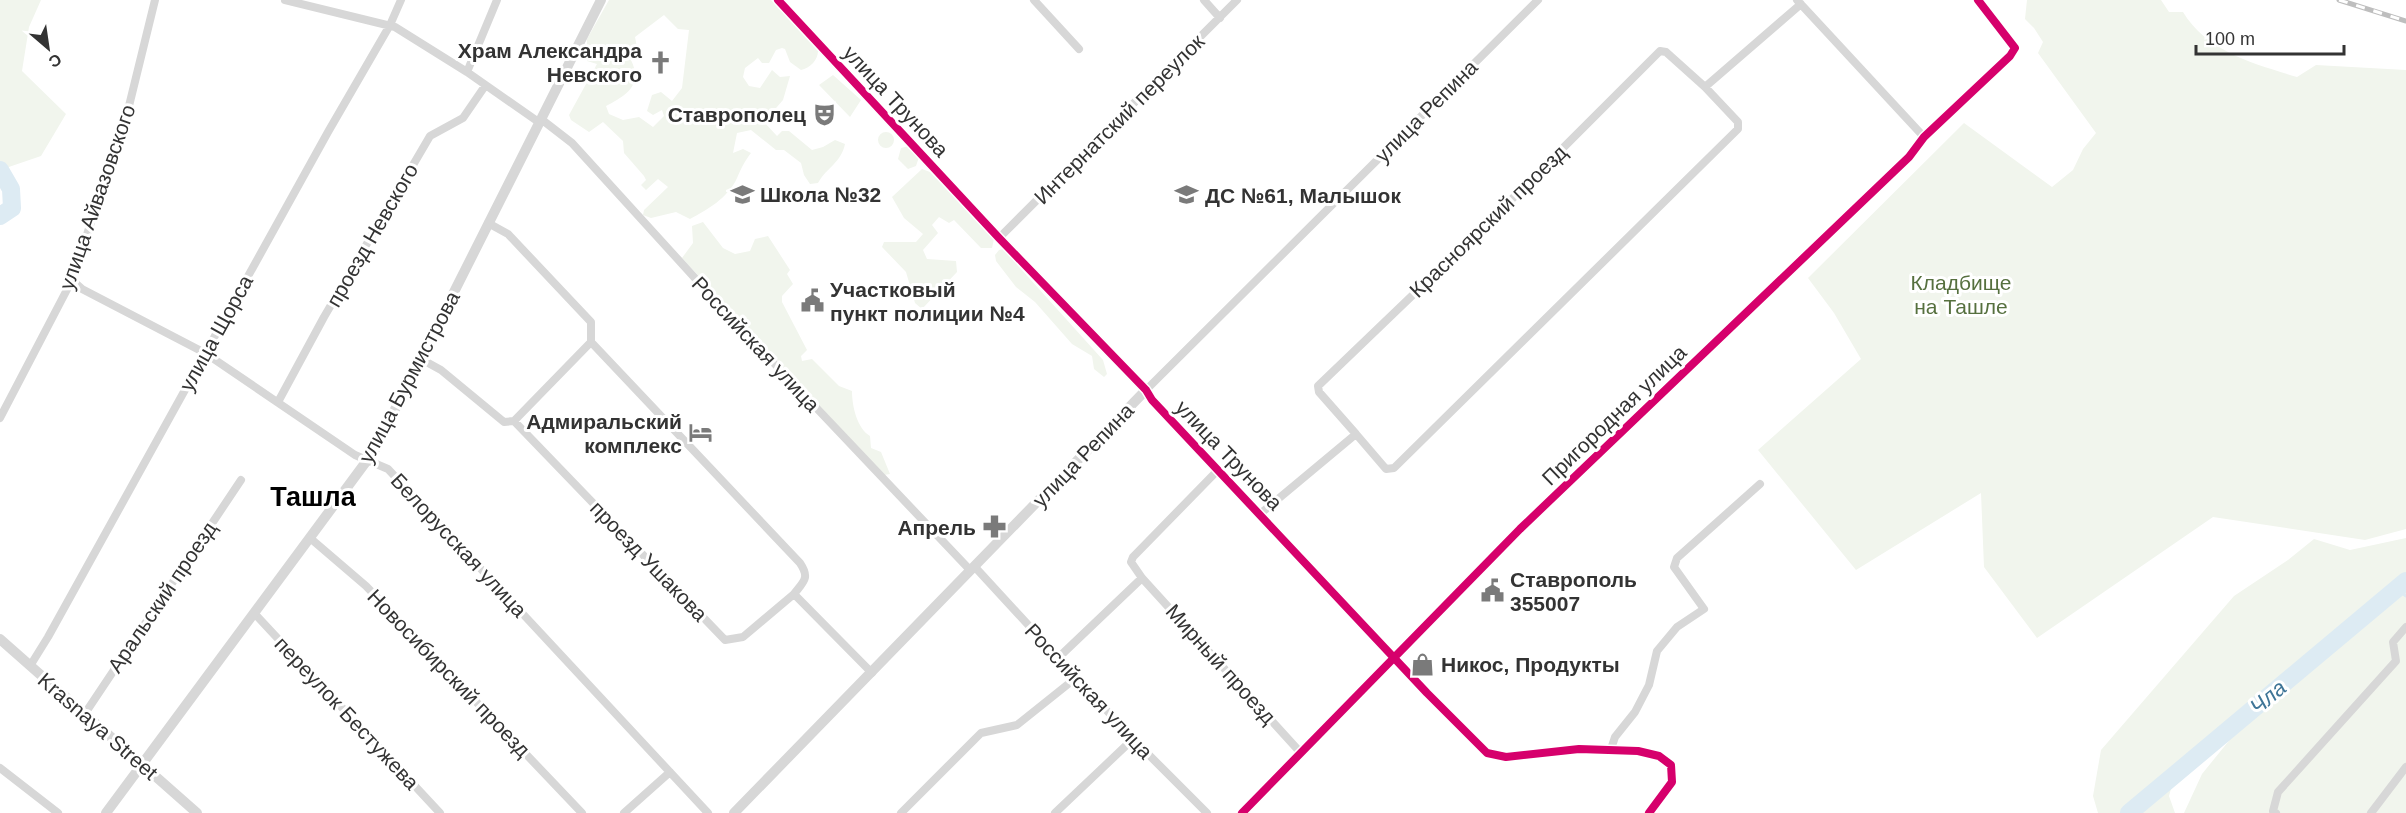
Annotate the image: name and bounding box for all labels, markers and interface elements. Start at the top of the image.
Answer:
north arrow [18,18,78,78]
scale bar [2196,18,2344,56]
street label: Интернатский переулок [1029,29,1209,209]
text: 100 m [2205,29,2255,49]
place label: Храм Александра Невского [458,39,642,86]
street label: улица Трунова [839,41,953,161]
church icon: Храм Александра Невского [647,49,673,75]
text: С [45,50,64,71]
street label: улица Репина [1370,55,1482,167]
street label: улица Айвазовского [55,101,139,293]
theatre icon: Ставрополец [811,101,837,127]
place label: Ставрополец [668,103,806,126]
street label: Красноярский проезд [1405,140,1571,302]
street label: проезд Невского [322,159,422,311]
school or university icon: Школа №32 [729,181,755,207]
school or university icon: ДС №61, Малышок [1174,182,1200,208]
place label: Школа №32 [760,183,881,206]
place label: ДС №61, Малышок [1205,184,1401,207]
street label: улица Щорса [175,271,257,395]
park label: Кладбище на Ташле [1911,271,2011,318]
street label: Российская улица [688,272,825,416]
place label: Участковый пункт полиции №4 [830,278,1025,325]
street label: улица Бурмистрова [354,287,464,467]
public building icon: Участковый пункт полиции №4 [799,288,825,314]
street label: Пригородная улица [1537,340,1691,490]
street label: улица Трунова [1171,396,1287,515]
street label: улица Репина [1028,398,1138,511]
place label: Адмиральский комплекс [526,410,682,457]
hotel icon: Адмиральский комплекс [687,420,713,446]
street label: Белорусская улица [387,468,532,622]
district label: Ташла [270,482,357,512]
street label: проезд Ушакова [586,496,712,626]
pharmacy icon: Апрель [981,514,1007,540]
place label: Апрель [897,516,976,539]
street label: Аральский проезд [103,517,221,677]
place label: Ставрополь 355007 [1510,568,1637,615]
public building icon: Ставрополь 355007 [1479,578,1505,604]
street label: Новосибирский проезд [363,585,535,761]
street label: Мирный проезд [1161,600,1281,728]
street label: Российская улица [1021,619,1158,763]
street label: переулок Бестужева [270,632,424,794]
shop icon: Никос, Продукты [1410,651,1436,677]
place label: Никос, Продукты [1441,653,1620,676]
street label: Krasnaya Street [34,668,162,784]
water label: Чла [2245,675,2291,719]

